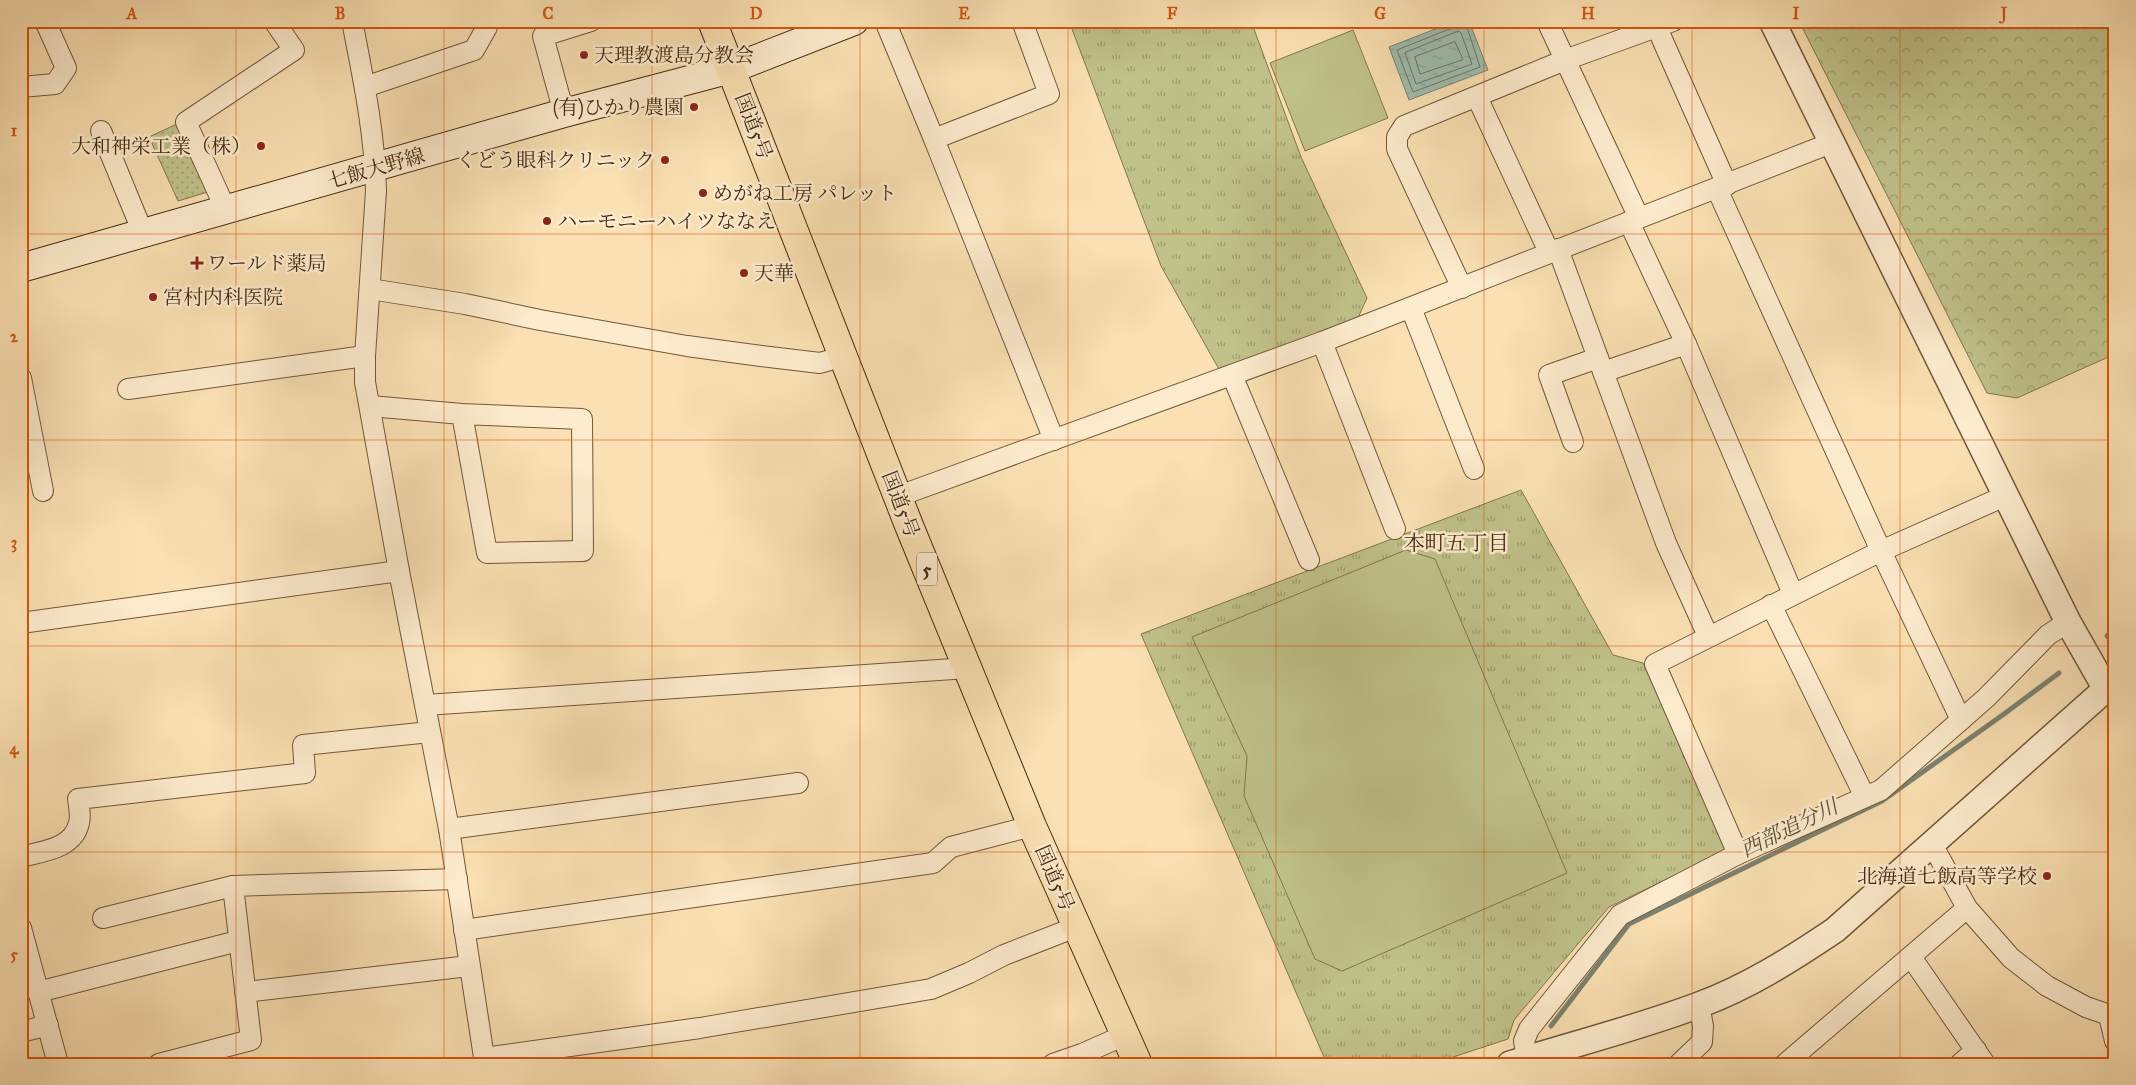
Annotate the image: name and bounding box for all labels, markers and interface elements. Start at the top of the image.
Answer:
text: A [126,4,138,23]
text: B [335,4,345,23]
text: C [543,4,554,23]
text: D [750,4,763,23]
text: E [958,4,970,23]
text: F [1167,4,1178,23]
text: G [1374,4,1386,23]
text: H [1581,4,1595,23]
text: I [1793,4,1800,23]
text: J [1999,4,2008,24]
place label: 天理教渡島分教会 [594,43,754,67]
marker: 天理教渡島分教会 [578,49,590,61]
street label: 国道5号 [730,89,778,163]
place label: (有)ひかり農園 [553,95,684,120]
marker: (有)ひかり農園 [688,101,700,113]
text: 1 [11,121,18,140]
place label: 大和神栄工業（株） [71,134,251,158]
marker: 大和神栄工業（株） [255,140,267,152]
street label: 七飯大野線 [325,143,427,193]
place label: くどう眼科クリニック [456,148,655,172]
marker: くどう眼科クリニック [659,154,671,166]
place label: めがね工房 パレット [713,181,897,205]
marker: めがね工房 パレット [697,187,709,199]
place label: ハーモニーハイツななえ [557,209,776,233]
marker: ハーモニーハイツななえ [541,215,553,227]
place label: ワールド薬局 [207,251,327,275]
marker: ワールド薬局 [191,257,203,269]
place label: 天華 [754,261,794,285]
marker: 天華 [738,267,750,279]
place label: 宮村内科医院 [163,285,283,309]
marker: 宮村内科医院 [147,291,159,303]
text: 2 [10,327,19,346]
street label: 国道5号 [877,467,925,541]
district label: 本町五丁目 [1404,530,1509,556]
text: 3 [11,533,17,553]
road number: 5 [917,552,937,586]
text: 4 [10,739,20,759]
water label: 西部追分川 [1736,792,1844,863]
street label: 国道5号 [1030,841,1080,915]
place label: 北海道七飯高等学校 [1857,864,2037,888]
marker: 北海道七飯高等学校 [2041,870,2053,882]
text: 5 [10,945,18,964]

